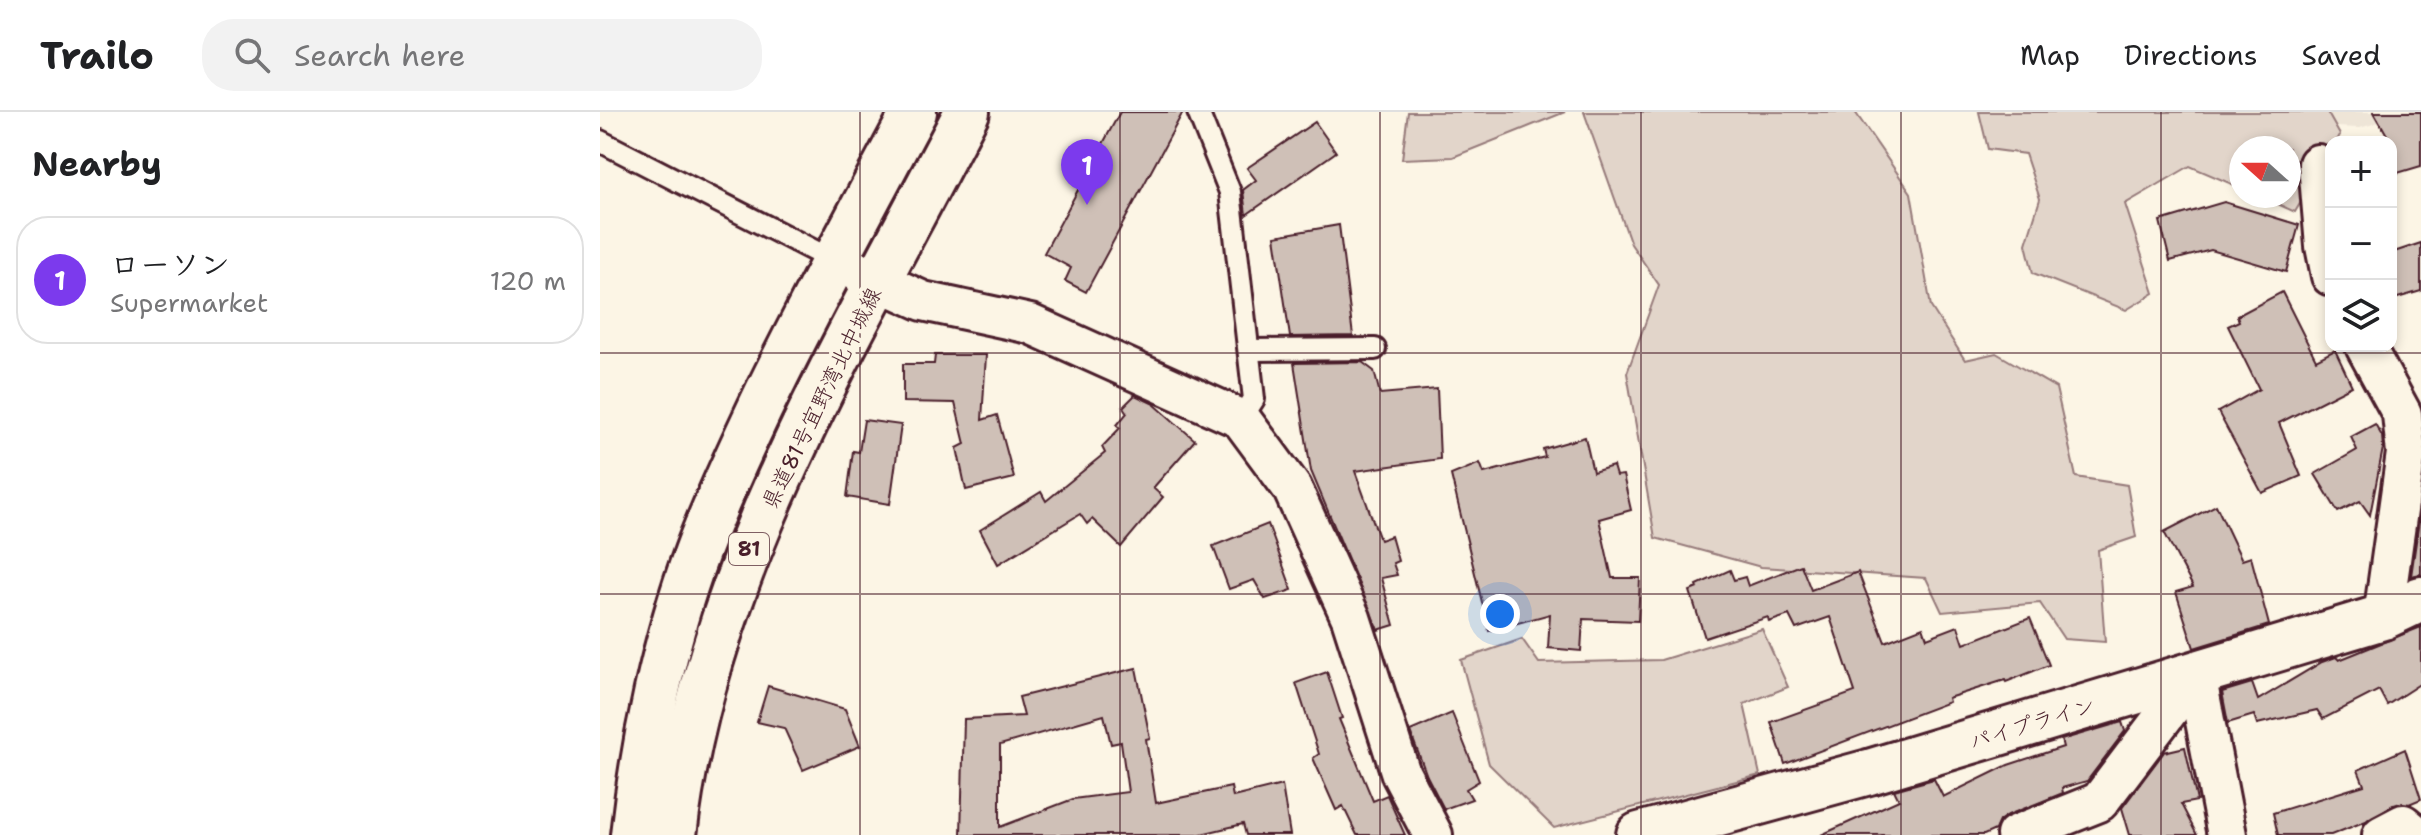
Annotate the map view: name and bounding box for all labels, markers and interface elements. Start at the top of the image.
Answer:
search box [202,19,762,91]
text: Trailo [40,30,154,81]
icon: search [230,33,274,77]
text: Search here [294,35,465,76]
text: Map [2020,36,2080,74]
text: Directions [2124,36,2258,74]
text: Saved [2302,36,2381,74]
north arrow [2229,136,2301,208]
map controls [2325,136,2397,352]
button: + [2325,136,2397,208]
pin: 1 [1061,139,1113,205]
text: Nearby [32,141,162,187]
button: − [2325,208,2397,280]
text: ローソン [110,244,230,285]
text: 1 [54,263,66,298]
text: 120 m [490,263,566,298]
button: layers [2325,280,2397,352]
street label: 県道81号宜野湾北中城線 [755,282,888,514]
text: Supermarket [110,285,268,320]
road number: 81 [729,533,769,565]
your location [1480,594,1520,634]
street label: パイプライン [1965,690,2099,757]

